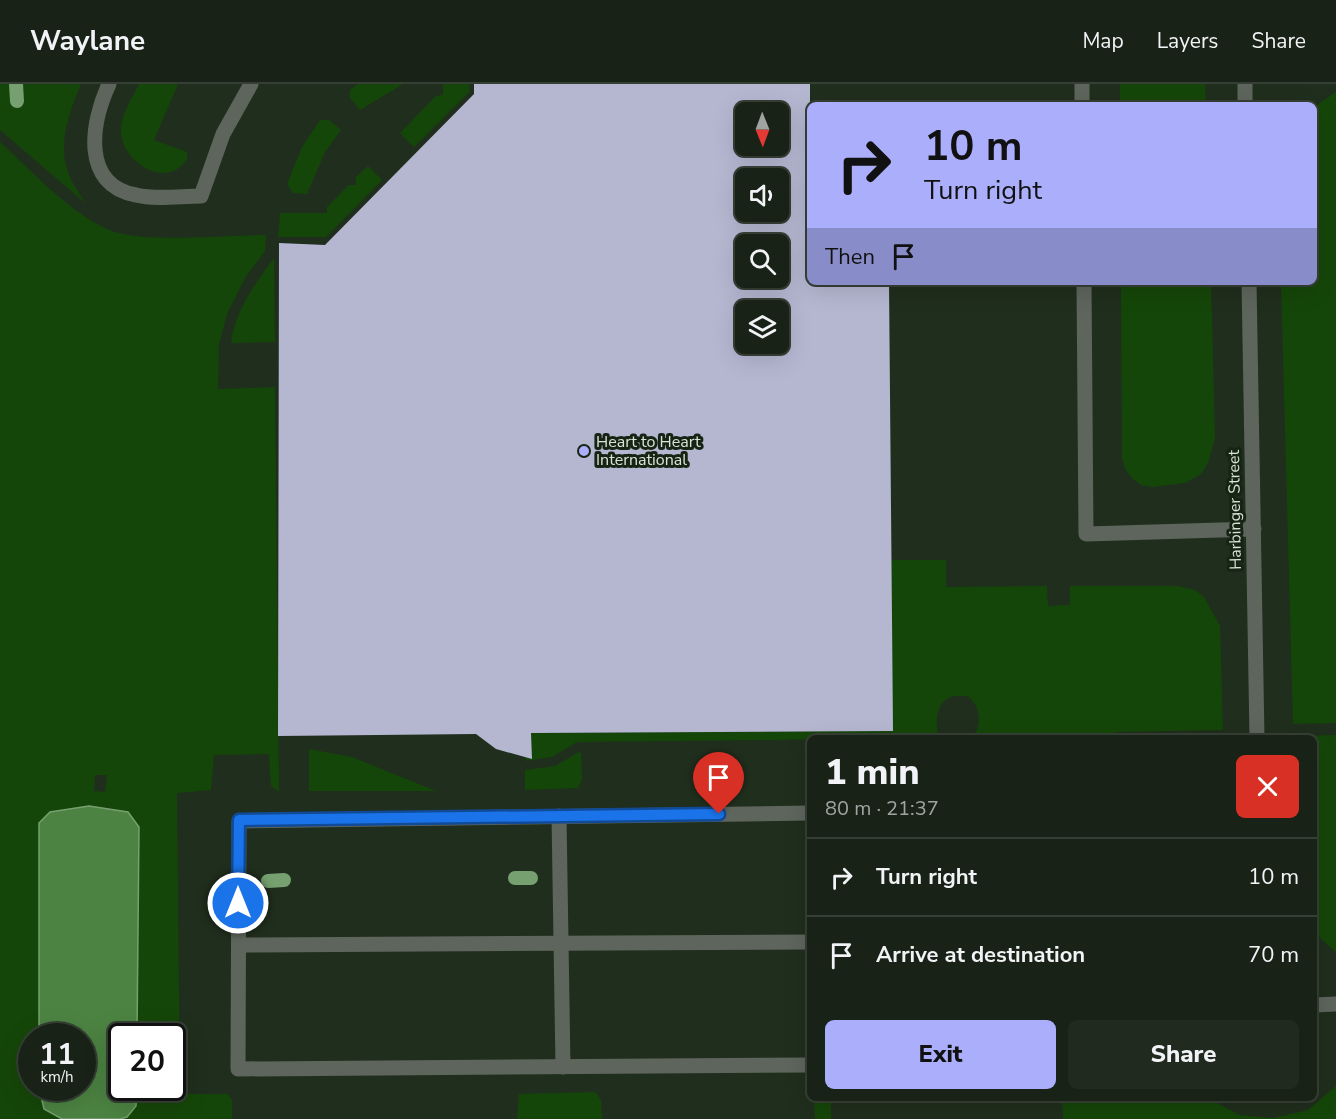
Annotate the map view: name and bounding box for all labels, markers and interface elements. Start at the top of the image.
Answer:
text: Waylane [30,22,145,60]
text: Map [1082,27,1124,55]
text: Layers [1157,27,1218,55]
text: Share [1251,27,1306,55]
north arrow [735,102,789,156]
map controls [735,102,789,354]
text: 10 m [924,118,1023,175]
icon: right [825,126,903,204]
button: sound [735,168,789,222]
text: Turn right [924,172,1042,209]
button: search [735,234,789,288]
icon: arrive [887,240,920,273]
text: Then [825,242,875,272]
button: layers [735,300,789,354]
place label: Heart to Heart International [596,431,701,471]
marker: Heart to Heart International [577,444,591,458]
street label: Harbinger Street [1223,449,1247,570]
text: 1 min [825,748,920,797]
pin [693,752,744,814]
button: close [1236,755,1299,818]
icon: arrive [702,761,735,794]
text: 80 m · 21:37 [825,795,939,822]
icon: right [825,861,858,894]
text: Turn right [876,862,977,892]
text: 10 m [1248,862,1299,892]
position arrow [206,871,270,935]
icon: arrive [825,939,858,972]
text: Arrive at destination [876,940,1085,970]
text: 70 m [1248,940,1299,970]
button: Exit [825,1020,1056,1089]
button: Share [1068,1020,1299,1089]
speed limit sign: 20 [108,1023,186,1101]
text: 11 [39,1034,75,1075]
text: km/h [40,1067,74,1087]

